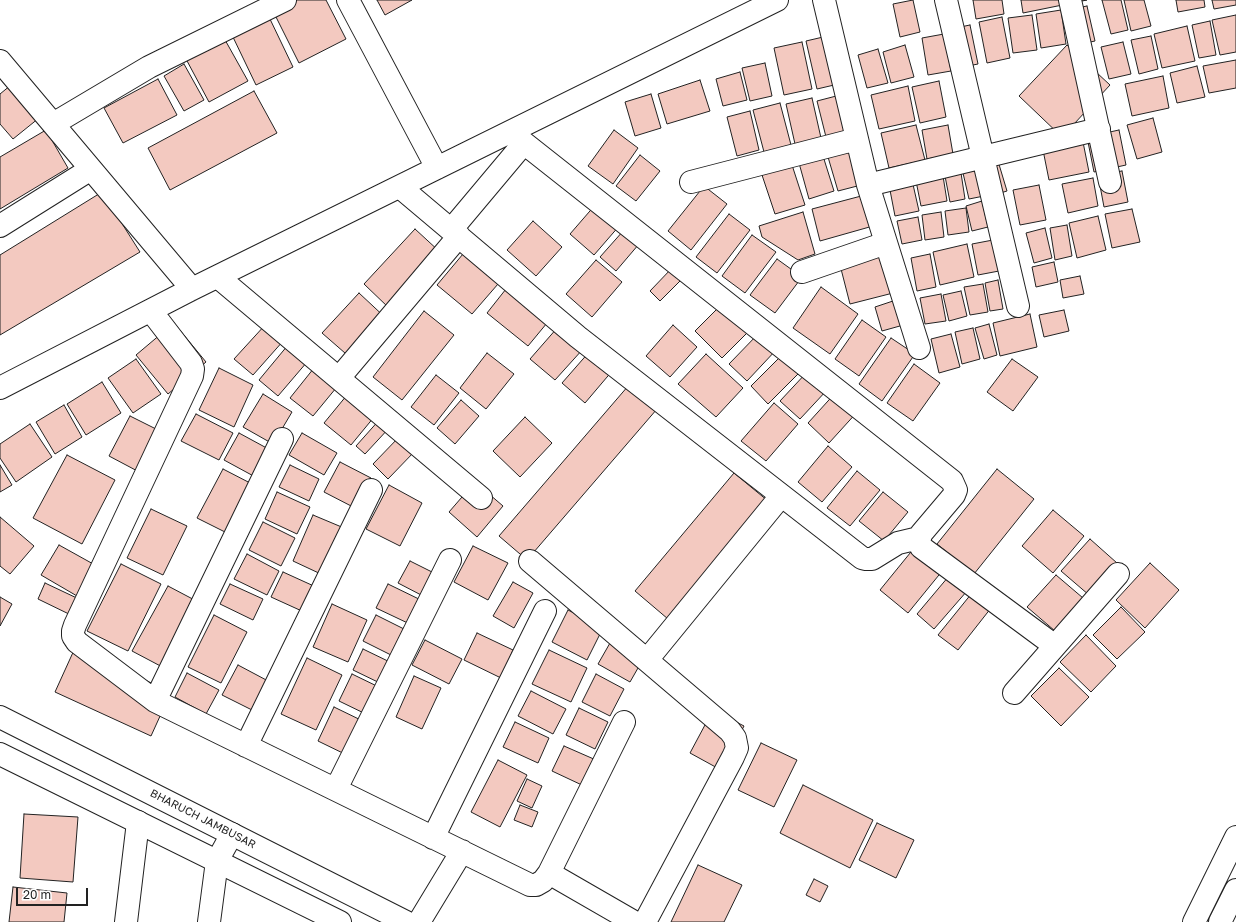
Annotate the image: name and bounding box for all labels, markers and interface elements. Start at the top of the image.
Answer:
street label: BHARUCH JAMBUSAR [148,787,258,851]
scale bar [18,880,90,906]
text: 20 m [23,887,51,902]

